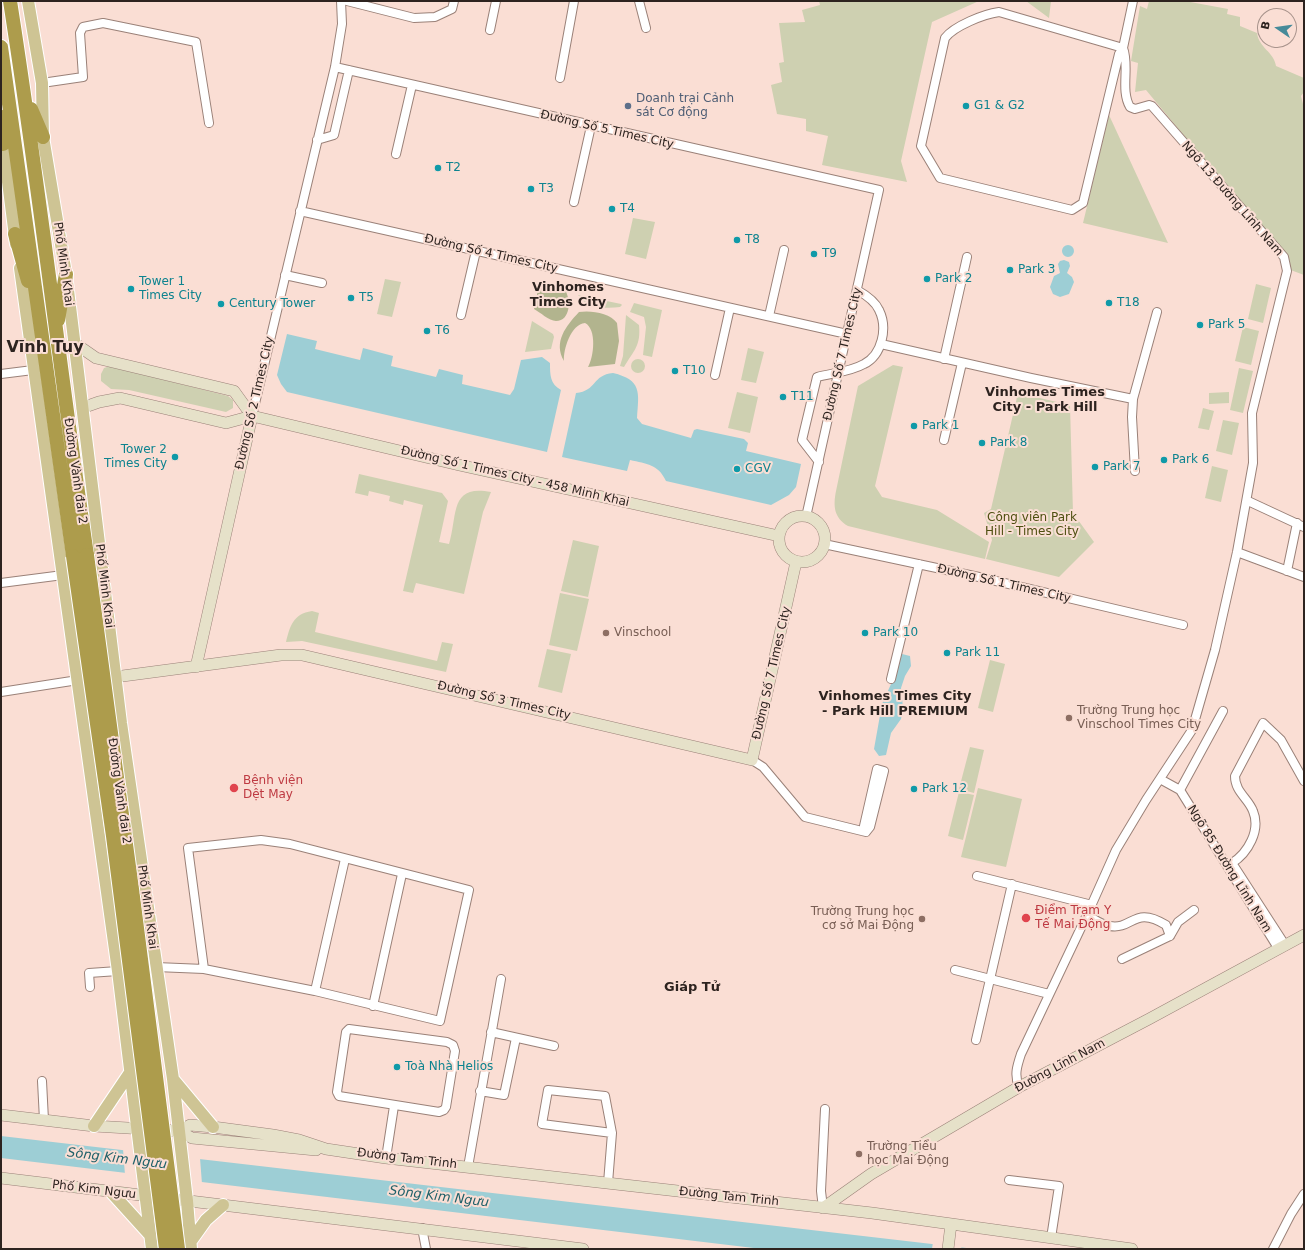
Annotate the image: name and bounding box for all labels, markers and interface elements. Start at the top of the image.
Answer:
north arrow [1257,8,1297,48]
text: B [1259,20,1273,31]
place label: Doanh trại Cảnh sát Cơ động [636,92,734,120]
place label: G1 & G2 [974,99,1025,113]
marker: Doanh trại Cảnh sát Cơ động [623,101,633,111]
marker: G1 & G2 [961,101,971,111]
street label: Đường Số 5 Times City [539,108,675,152]
street label: Ngõ 13 Đường Lĩnh Nam [1178,139,1286,259]
place label: T2 [446,161,461,175]
marker: T2 [433,163,443,173]
place label: T3 [539,182,554,196]
marker: T3 [526,184,536,194]
place label: T4 [620,202,635,216]
marker: T4 [607,204,617,214]
street label: Phố Minh Khai [50,221,76,307]
street label: Đường Số 4 Times City [423,232,559,276]
place label: T8 [745,233,760,247]
marker: T8 [732,235,742,245]
place label: T9 [822,247,837,261]
marker: T9 [809,249,819,259]
place label: Park 3 [1018,263,1055,277]
marker: Park 3 [1005,265,1015,275]
place label: Park 2 [935,272,972,286]
marker: Park 2 [922,274,932,284]
place label: Tower 1 Times City [139,275,202,303]
district label: Vinhomes Times City [530,280,606,311]
marker: Tower 1 Times City [126,284,136,294]
street label: Đường Số 7 Times City [821,286,865,422]
place label: T5 [359,291,374,305]
marker: T5 [346,293,356,303]
place label: T18 [1117,296,1140,310]
place label: Century Tower [229,297,315,311]
marker: T18 [1104,298,1114,308]
marker: Century Tower [216,299,226,309]
place label: Park 5 [1208,318,1245,332]
marker: Park 5 [1195,320,1205,330]
place label: T6 [435,324,450,338]
marker: T6 [422,326,432,336]
street label: Đường Số 2 Times City [233,335,277,471]
district label: Vĩnh Tuy [6,338,84,358]
place label: T10 [683,364,706,378]
marker: T10 [670,366,680,376]
district label: Vinhomes Times City - Park Hill [985,385,1105,416]
place label: T11 [791,390,814,404]
marker: T11 [778,392,788,402]
street label: Đường Vành đai 2 [60,417,90,525]
place label: Park 1 [922,419,959,433]
marker: Park 1 [909,421,919,431]
place label: Park 8 [990,436,1027,450]
marker: Park 8 [977,438,987,448]
place label: Tower 2 Times City [104,443,167,471]
street label: Đường Số 1 Times City - 458 Minh Khai [399,444,631,510]
marker: Tower 2 Times City [170,452,180,462]
place label: Park 6 [1172,453,1209,467]
marker: Park 6 [1159,455,1169,465]
place label: Park 7 [1103,460,1140,474]
place label: CGV [745,462,771,476]
marker: Park 7 [1090,462,1100,472]
marker: CGV [732,464,742,474]
park label: Công viên Park Hill - Times City [985,511,1079,539]
street label: Phố Minh Khai [92,543,116,629]
street label: Đường Số 1 Times City [936,562,1072,606]
street label: Đường Số 7 Times City [750,605,794,741]
place label: Vinschool [614,626,671,640]
place label: Park 10 [873,626,918,640]
marker: Vinschool [601,628,611,638]
marker: Park 10 [860,628,870,638]
place label: Park 11 [955,646,1000,660]
marker: Park 11 [942,648,952,658]
street label: Đường Số 3 Times City [436,679,572,723]
district label: Vinhomes Times City - Park Hill PREMIUM [819,689,971,720]
place label: Trường Trung học Vinschool Times City [1077,704,1201,732]
marker: Trường Trung học Vinschool Times City [1064,713,1074,723]
street label: Đường Vành đai 2 [104,737,134,845]
place label: Bệnh viện Dệt May [243,774,303,802]
marker: Bệnh viện Dệt May [228,782,240,794]
place label: Park 12 [922,782,967,796]
marker: Park 12 [909,784,919,794]
street label: Ngõ 85 Đường Lĩnh Nam [1184,803,1274,935]
street label: Phố Minh Khai [134,864,160,950]
place label: Điểm Trạm Y Tế Mai Động [1035,904,1111,932]
place label: Trường Trung học cơ sở Mai Động [811,905,914,933]
marker: Điểm Trạm Y Tế Mai Động [1020,912,1032,924]
marker: Trường Trung học cơ sở Mai Động [917,914,927,924]
district label: Giáp Tử [664,980,720,996]
street label: Đường Lĩnh Nam [1012,1036,1108,1096]
place label: Toà Nhà Helios [405,1060,493,1074]
marker: Toà Nhà Helios [392,1062,402,1072]
place label: Trường Tiểu học Mai Động [867,1140,949,1168]
water label: Sông Kim Ngưu [66,1145,168,1173]
street label: Đường Tam Trinh [356,1146,458,1172]
marker: Trường Tiểu học Mai Động [854,1149,864,1159]
street label: Phố Kim Ngưu [51,1178,137,1202]
water label: Sông Kim Ngưu [388,1183,490,1211]
street label: Đường Tam Trinh [678,1185,780,1209]

